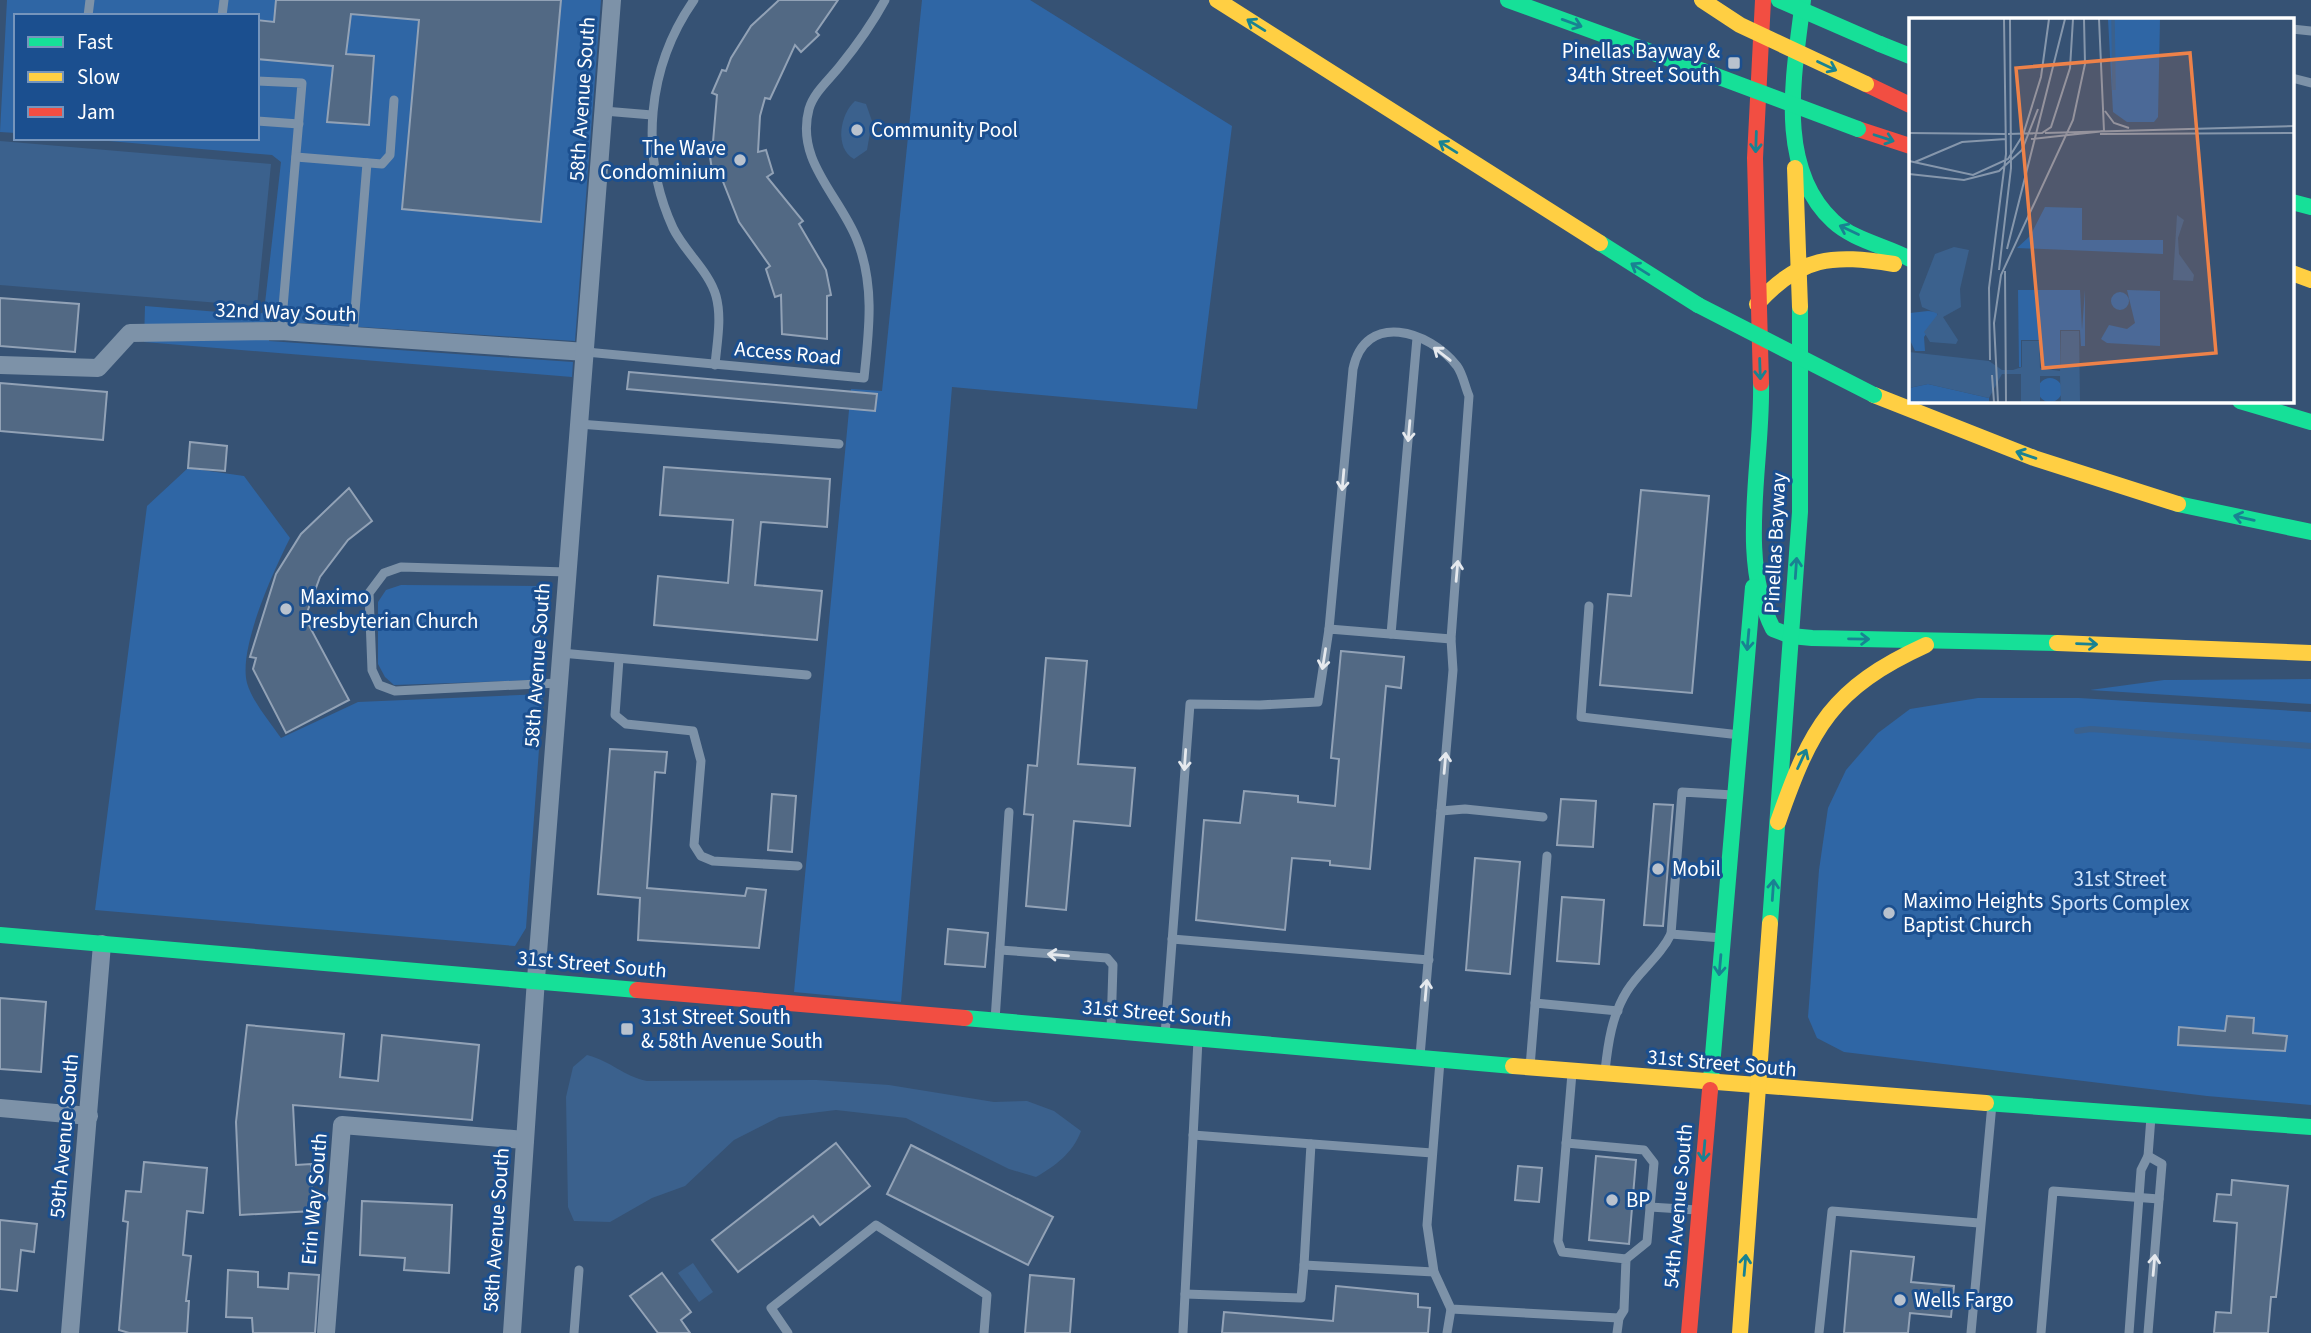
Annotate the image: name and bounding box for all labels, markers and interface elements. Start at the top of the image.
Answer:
legend [14,14,259,140]
street label: 58th Avenue South [561,16,603,182]
one-way arrow [1247,18,1266,32]
one-way arrow [1561,18,1583,30]
inset map [1909,18,2294,402]
text: Fast [77,27,113,57]
place label: Pinellas Bayway & 34th Street South [1562,36,1720,90]
marker: Pinellas Bayway & 34th Street South [1726,55,1742,71]
one-way arrow [1816,60,1837,73]
text: Slow [77,62,120,92]
text: Jam [77,97,115,127]
place label: Community Pool [871,115,1018,145]
marker: Community Pool [849,122,865,138]
one-way arrow [1749,130,1762,153]
one-way arrow [1873,132,1895,145]
place label: The Wave Condominium [600,133,726,187]
one-way arrow [1439,139,1458,154]
marker: The Wave Condominium [732,152,748,168]
one-way arrow [1839,222,1860,236]
one-way arrow [1631,261,1651,275]
street label: 32nd Way South [215,295,357,329]
street label: Access Road [733,333,843,373]
one-way arrow [1433,346,1451,362]
one-way arrow [1753,357,1766,380]
one-way arrow [1402,419,1415,441]
one-way arrow [2015,448,2037,461]
one-way arrow [1336,468,1349,491]
street label: Pinellas Bayway [1756,471,1794,614]
one-way arrow [2233,511,2256,524]
one-way arrow [1790,557,1803,580]
one-way arrow [1451,561,1464,583]
place label: Maximo Presbyterian Church [300,582,478,636]
street label: 58th Avenue South [516,582,558,748]
marker: Maximo Presbyterian Church [278,601,294,617]
one-way arrow [1741,629,1754,651]
one-way arrow [1847,632,1870,646]
one-way arrow [2075,638,2098,651]
one-way arrow [1317,647,1330,670]
one-way arrow [1178,748,1191,771]
one-way arrow [1796,748,1809,770]
one-way arrow [1439,752,1452,775]
place label: Mobil [1672,854,1721,884]
marker: Mobil [1650,861,1666,877]
park label: 31st Street Sports Complex [2051,864,2190,918]
one-way arrow [1767,880,1780,902]
place label: Maximo Heights Baptist Church [1903,886,2044,940]
marker: Maximo Heights Baptist Church [1881,905,1897,921]
street label: 31st Street South [516,943,668,985]
one-way arrow [1047,948,1070,961]
one-way arrow [1713,953,1726,975]
one-way arrow [1420,979,1433,1002]
street label: 31st Street South [1081,992,1233,1034]
place label: 31st Street South & 58th Avenue South [641,1002,823,1056]
marker: 31st Street South & 58th Avenue South [619,1021,635,1037]
street label: 31st Street South [1646,1042,1798,1084]
street label: 59th Avenue South [42,1052,86,1220]
street label: 54th Avenue South [1656,1122,1700,1290]
street label: Erin Way South [293,1132,335,1266]
one-way arrow [1697,1139,1710,1162]
street label: 58th Avenue South [475,1147,517,1313]
place label: BP [1626,1185,1650,1215]
marker: BP [1604,1192,1620,1208]
one-way arrow [1739,1254,1752,1277]
one-way arrow [2147,1254,2160,1277]
place label: Wells Fargo [1914,1285,2014,1315]
marker: Wells Fargo [1892,1292,1908,1308]

